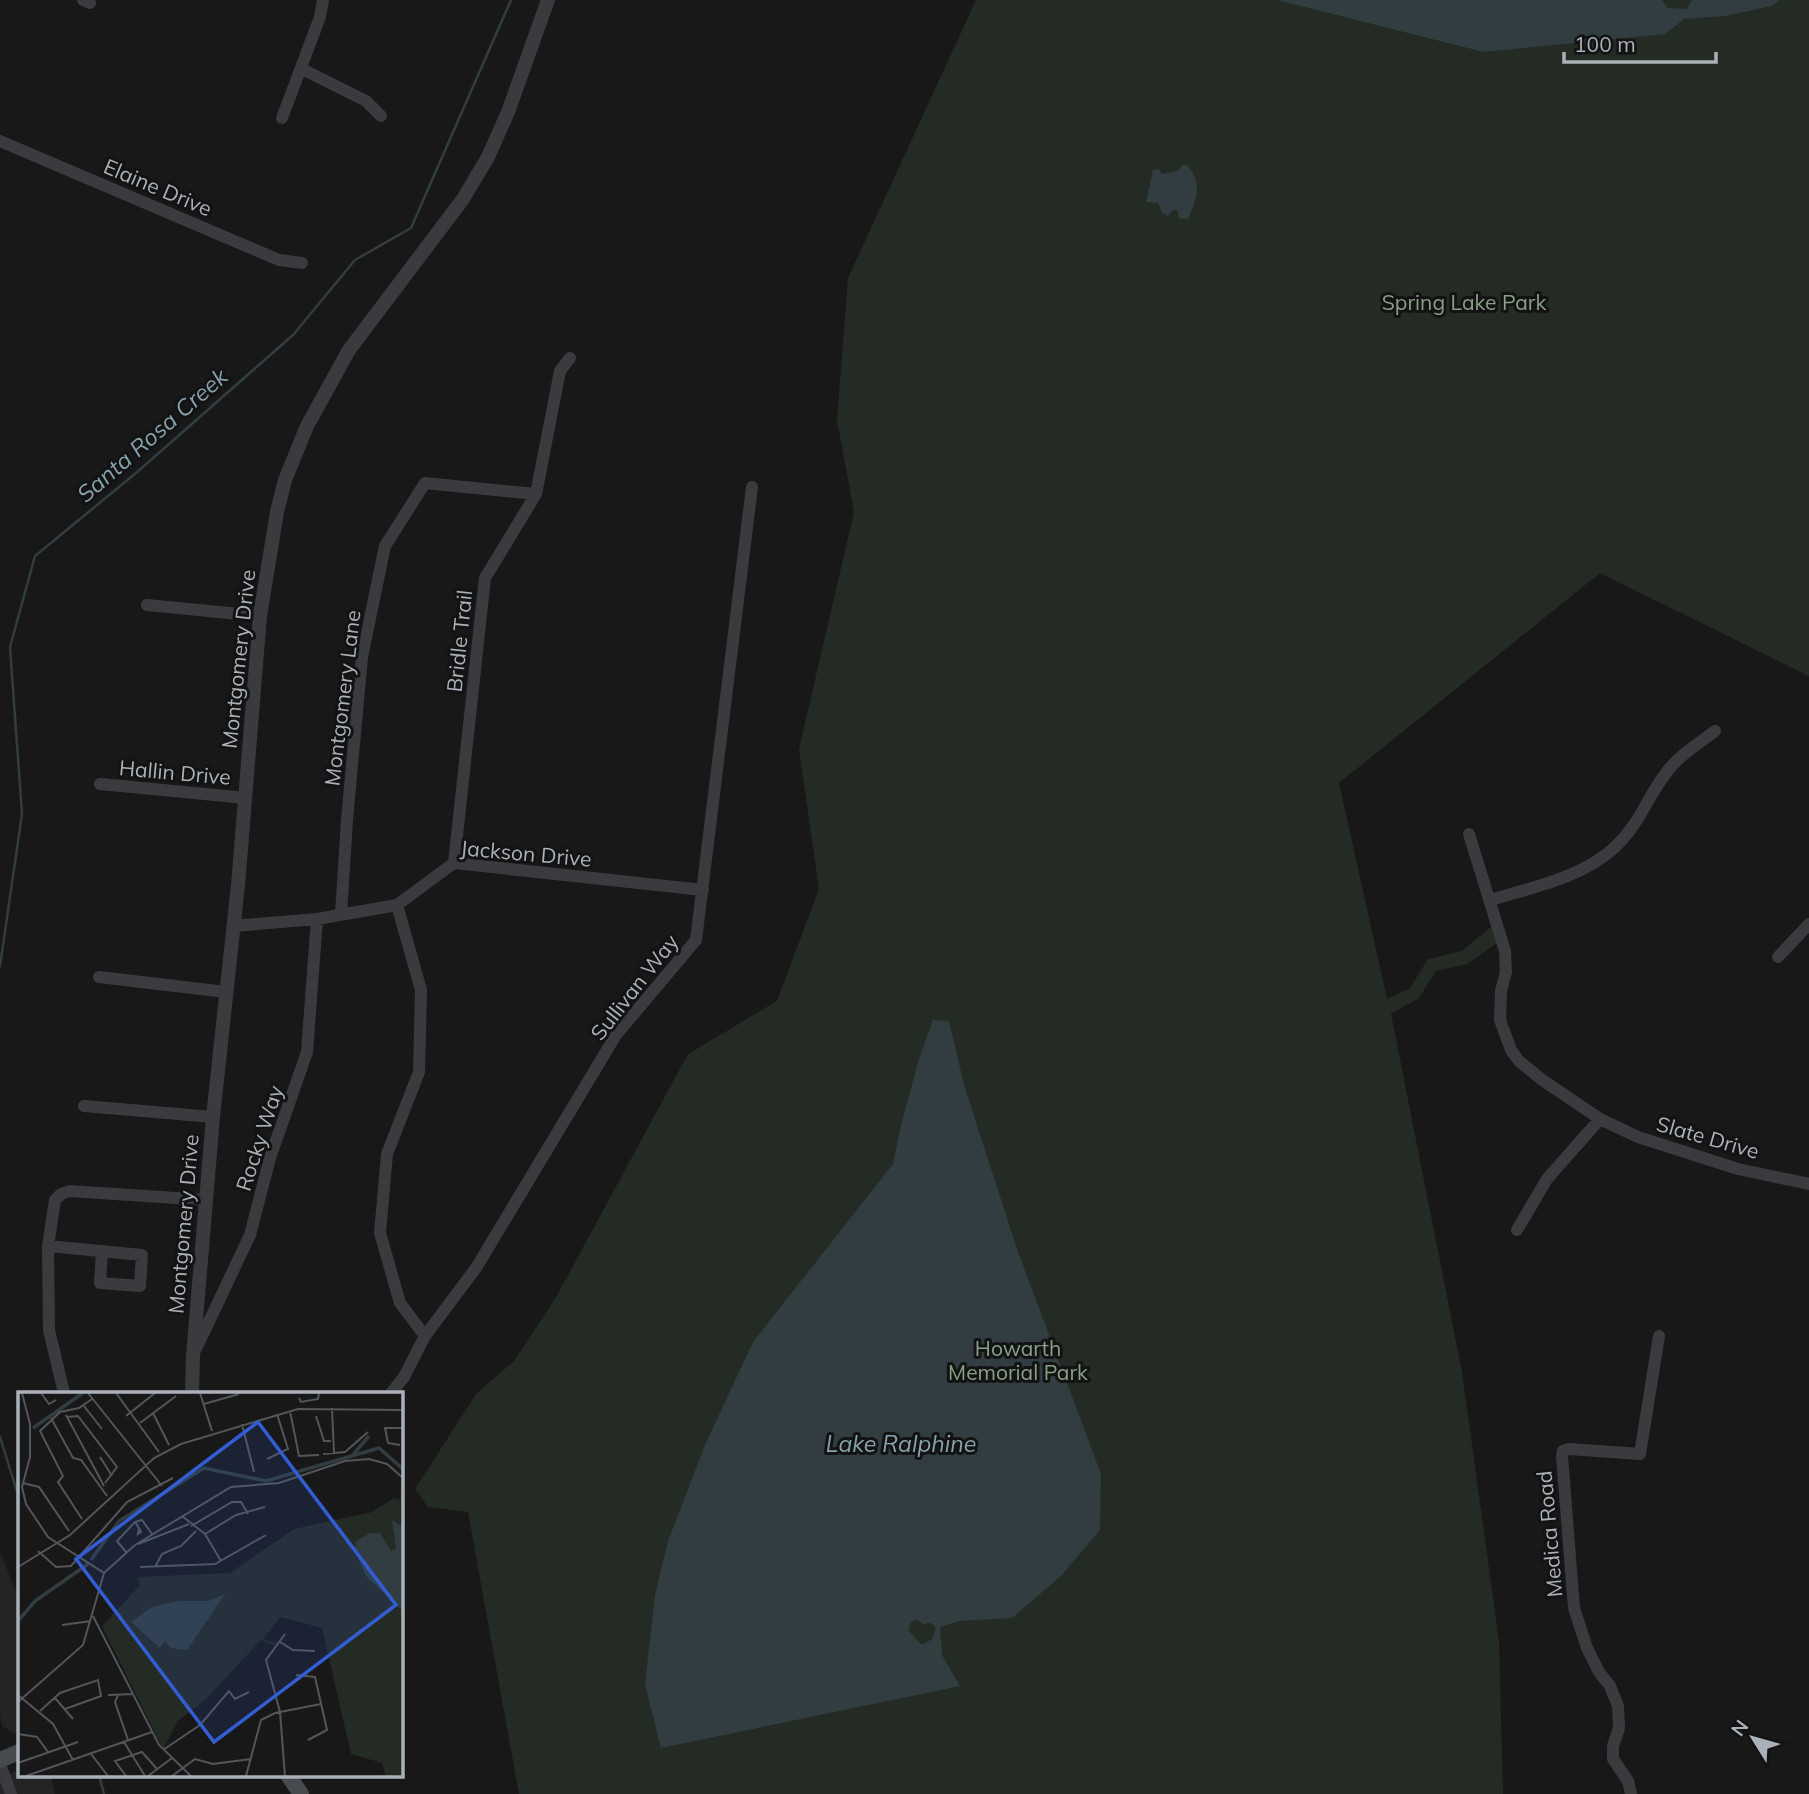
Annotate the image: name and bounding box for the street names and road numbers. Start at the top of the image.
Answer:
street label: Elaine Drive [100,153,216,221]
street label: Montgomery Drive [216,568,260,750]
street label: Bridle Trail [441,589,477,693]
street label: Montgomery Lane [318,609,366,787]
street label: Hallin Drive [118,754,232,790]
street label: Jackson Drive [459,834,593,872]
street label: Sullivan Way [585,929,683,1045]
street label: Rocky Way [230,1082,288,1194]
street label: Slate Drive [1654,1110,1762,1164]
street label: Montgomery Drive [162,1133,204,1315]
street label: Medica Road [1531,1470,1567,1598]

